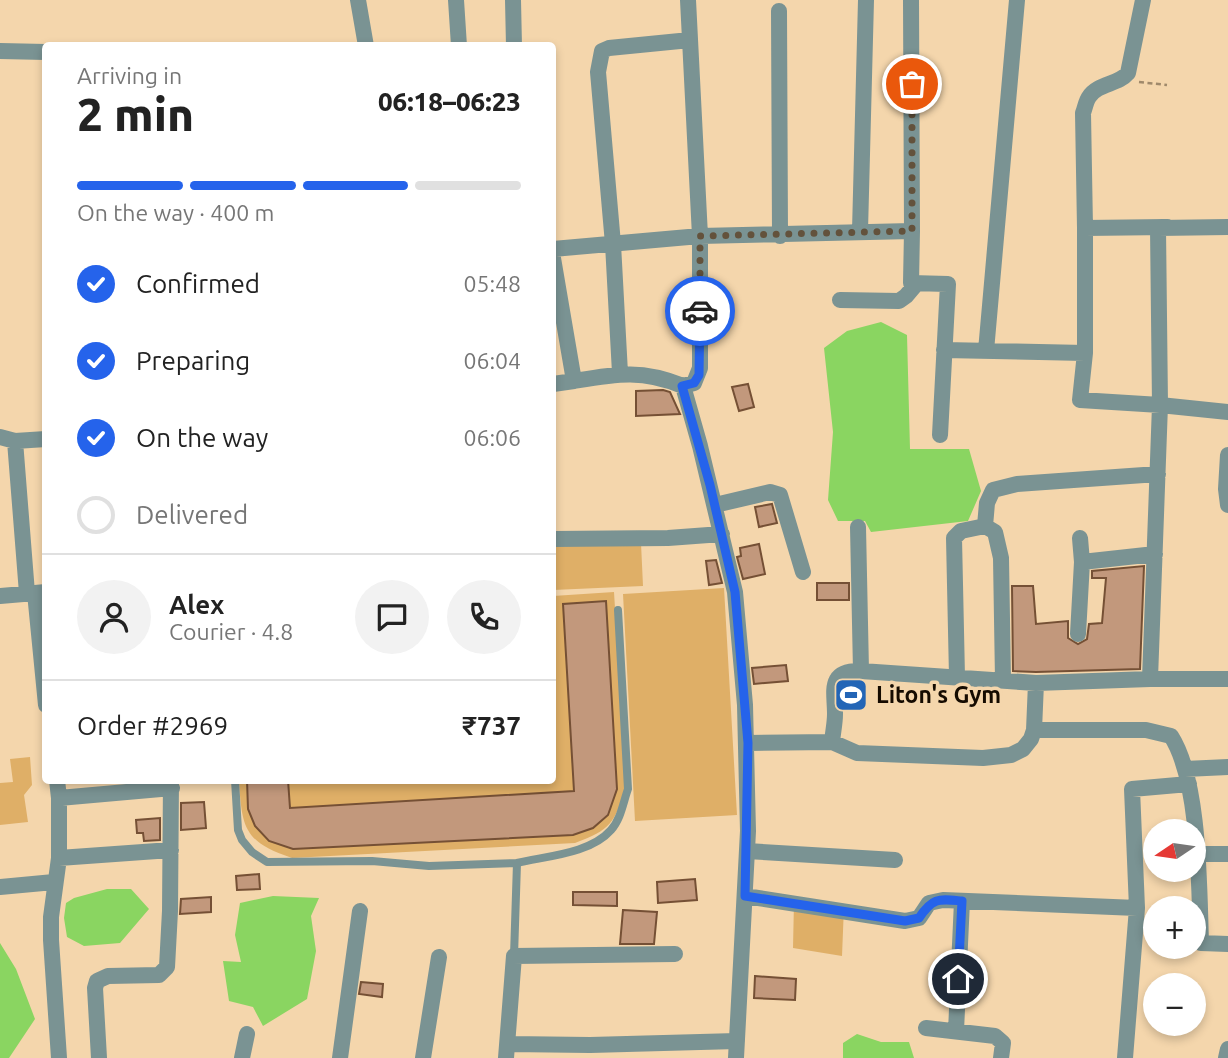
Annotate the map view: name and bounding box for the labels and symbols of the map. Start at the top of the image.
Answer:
pin [882,54,942,114]
courier [665,276,735,346]
sports icon: Liton's Gym [832,676,870,714]
place label: Liton's Gym [876,682,1001,707]
north arrow [1143,819,1206,882]
pin [928,949,988,1009]

